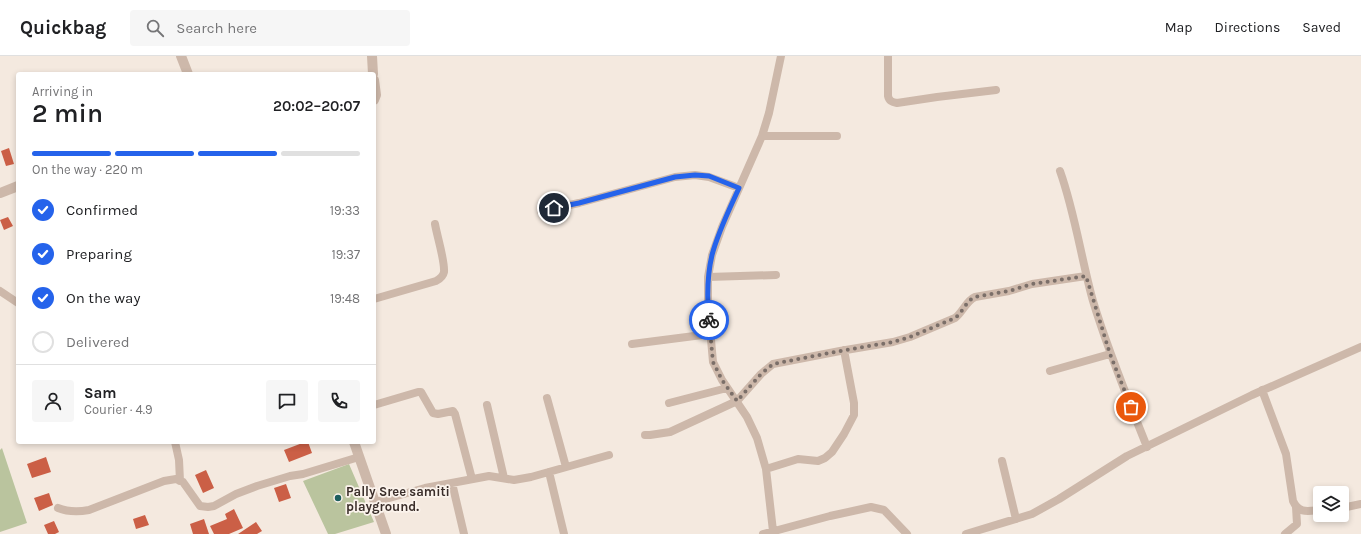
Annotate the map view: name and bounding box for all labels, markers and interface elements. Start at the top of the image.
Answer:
search box [130,10,410,46]
text: Quickbag [20,17,106,39]
icon: search [144,17,166,39]
text: Search here [176,19,257,37]
text: Map [1165,19,1193,36]
text: Directions [1215,19,1280,36]
text: Saved [1302,19,1341,36]
text: Arriving in [32,84,93,99]
text: 20:02–20:07 [273,97,360,115]
text: 2 min [32,98,103,129]
text: On the way · 220 m [32,162,143,177]
pin [537,191,571,225]
icon: home [543,197,565,219]
icon: check [32,199,54,221]
text: Confirmed [66,201,138,219]
text: 19:33 [330,203,360,218]
icon: check [32,243,54,265]
text: Preparing [66,245,132,263]
text: 19:37 [331,247,360,262]
icon: check [32,287,54,309]
text: On the way [66,289,140,307]
text: 19:48 [330,291,360,306]
courier [689,300,729,340]
icon: bike [698,309,720,331]
text: Delivered [66,333,130,351]
button: person [32,380,74,422]
button: chat [266,380,308,422]
button: phone [318,380,360,422]
text: Sam [84,384,117,402]
pin [1114,390,1148,424]
icon: bag [1120,396,1142,418]
text: Courier · 4.9 [84,402,153,417]
place label: Pally Sree samiti playground. [346,484,450,514]
map controls [1313,486,1349,522]
button: layers [1313,486,1349,522]
marker: Pally Sree samiti playground. [333,493,343,503]

